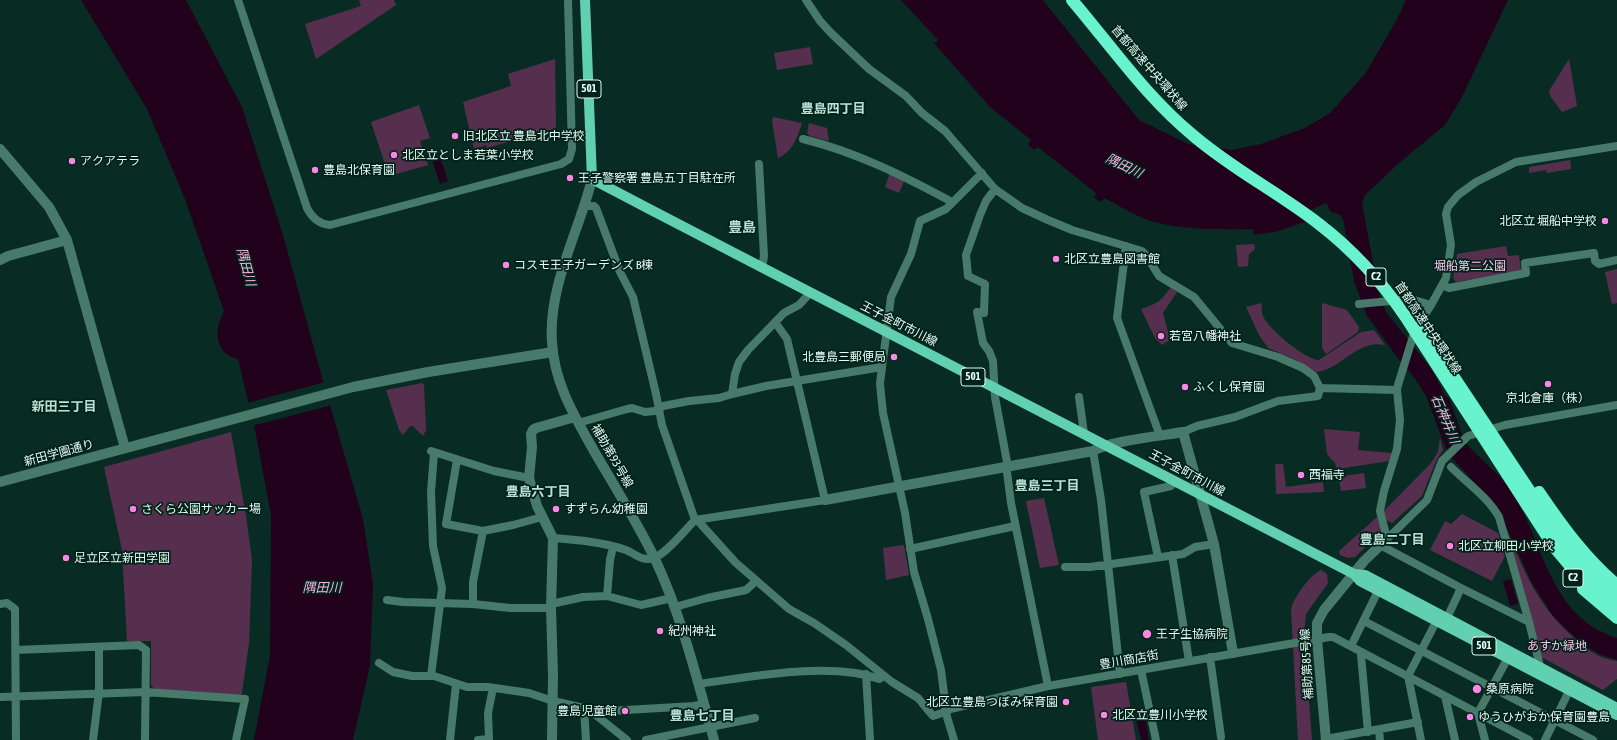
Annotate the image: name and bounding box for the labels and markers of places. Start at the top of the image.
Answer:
place label: 旧北区立 豊島北中学校 [463,129,585,143]
marker: 旧北区立 豊島北中学校 [450,131,460,141]
place label: 北区立としま若葉小学校 [402,148,534,162]
marker: 北区立としま若葉小学校 [389,150,399,160]
place label: アクアテラ [80,154,140,168]
marker: アクアテラ [67,156,77,166]
place label: 豊島北保育園 [323,163,395,177]
marker: 豊島北保育園 [310,165,320,175]
place label: 王子警察署 豊島五丁目駐在所 [578,171,736,185]
marker: 王子警察署 豊島五丁目駐在所 [565,173,575,183]
place label: 北区立 堀船中学校 [1499,214,1597,228]
marker: 北区立 堀船中学校 [1600,216,1610,226]
place label: 北区立豊島図書館 [1064,252,1160,266]
marker: 北区立豊島図書館 [1051,254,1061,264]
place label: コスモ王子ガーデンズ B棟 [514,258,653,272]
marker: コスモ王子ガーデンズ B棟 [501,260,511,270]
place label: 若宮八幡神社 [1169,329,1241,343]
marker: 若宮八幡神社 [1156,331,1166,341]
place label: 北豊島三郵便局 [802,350,886,364]
marker: 北豊島三郵便局 [889,352,899,362]
marker: 京北倉庫（株） [1543,379,1553,389]
place label: ふくし保育園 [1193,380,1265,394]
marker: ふくし保育園 [1180,382,1190,392]
place label: 京北倉庫（株） [1506,391,1590,405]
place label: 西福寺 [1309,468,1345,482]
marker: 西福寺 [1296,470,1306,480]
place label: さくら公園サッカー場 [141,502,261,516]
place label: すずらん幼稚園 [564,502,648,516]
marker: さくら公園サッカー場 [128,504,138,514]
marker: すずらん幼稚園 [551,504,561,514]
place label: 北区立柳田小学校 [1458,539,1554,553]
marker: 北区立柳田小学校 [1445,541,1455,551]
place label: 足立区立新田学園 [74,551,170,565]
marker: 足立区立新田学園 [61,553,71,563]
place label: 紀州神社 [668,624,716,638]
marker: 紀州神社 [655,626,665,636]
place label: 王子生協病院 [1156,627,1228,641]
marker: 王子生協病院 [1141,628,1153,640]
place label: 桑原病院 [1486,682,1534,696]
marker: 桑原病院 [1471,683,1483,695]
place label: 北区立豊島つぼみ保育園 [926,695,1058,709]
marker: 北区立豊島つぼみ保育園 [1061,697,1071,707]
place label: 豊島児童館 [557,704,617,718]
marker: 豊島児童館 [620,706,630,716]
place label: 北区立豊川小学校 [1112,708,1208,722]
marker: 北区立豊川小学校 [1099,710,1109,720]
place label: ゆうひがおか保育園豊島 [1478,710,1610,724]
marker: ゆうひがおか保育園豊島 [1465,712,1475,722]

